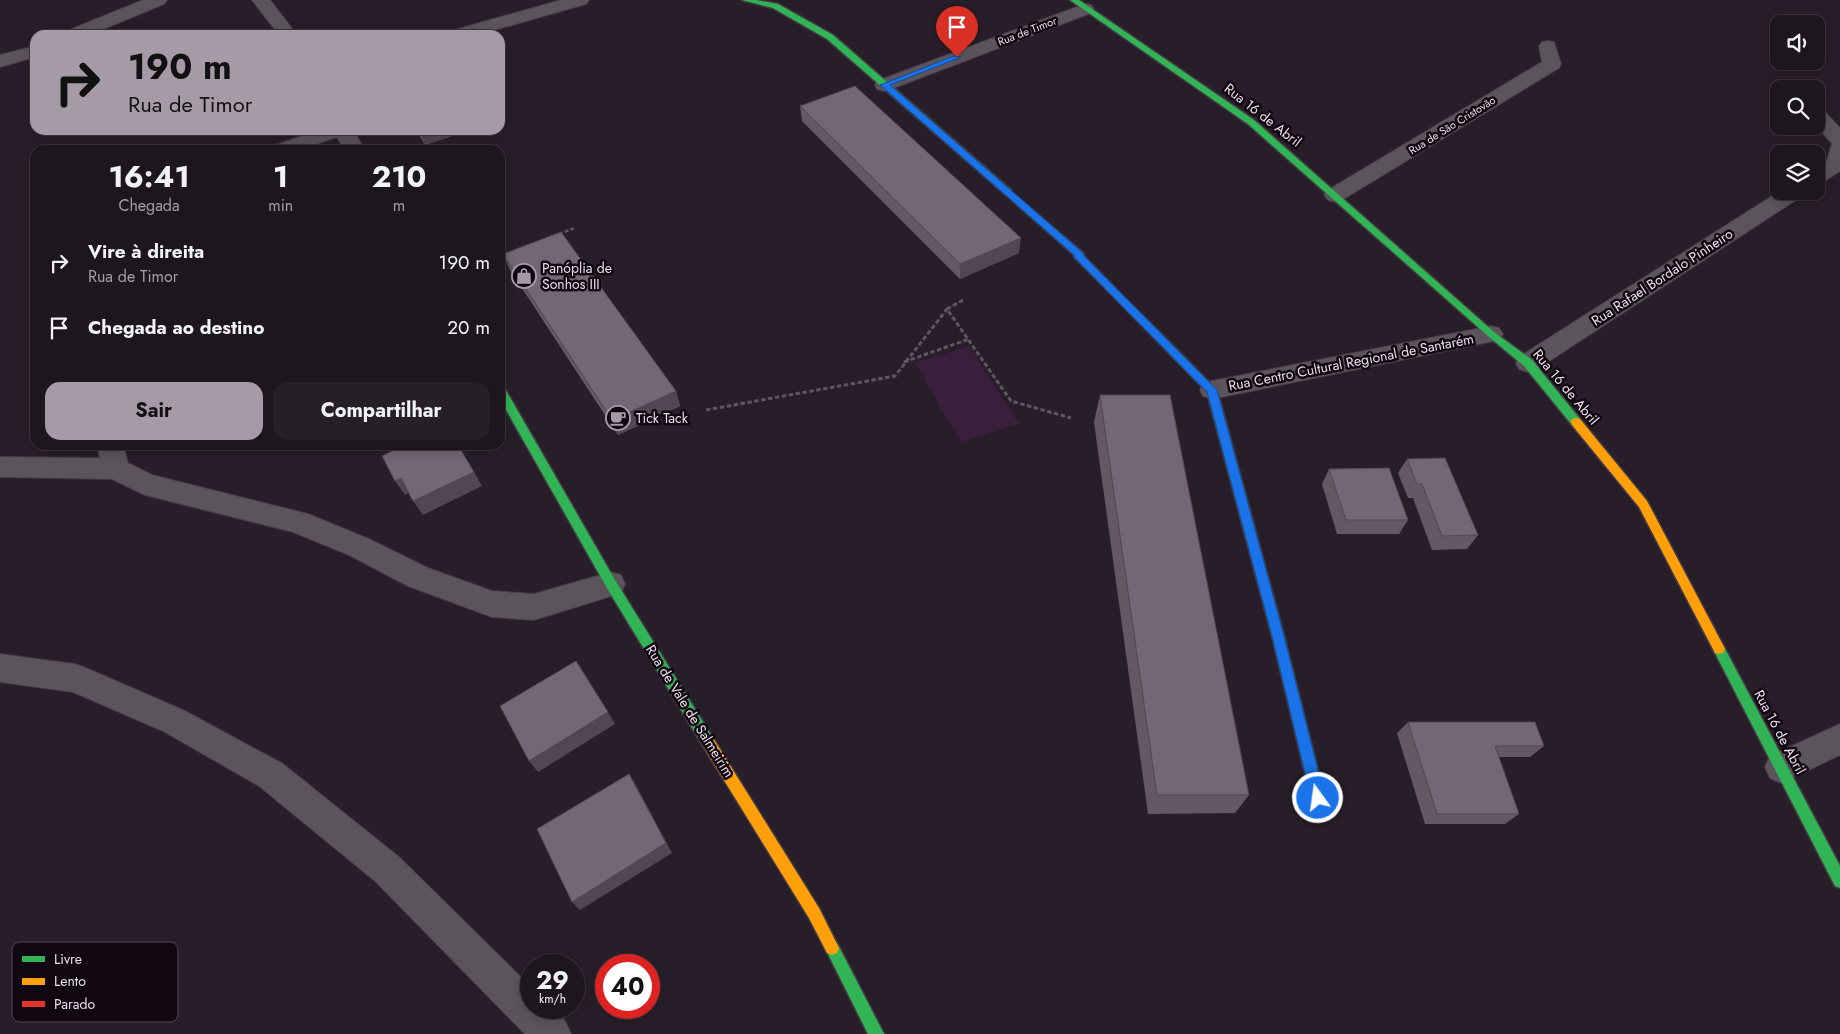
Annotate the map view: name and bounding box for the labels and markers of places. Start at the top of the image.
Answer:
pin [936,6,978,57]
place label: Panóplia de Sonhos III [542,258,612,294]
shop icon: Panóplia de Sonhos III [511,263,537,289]
cafe icon: Tick Tack [605,405,631,431]
place label: Tick Tack [636,408,689,428]

